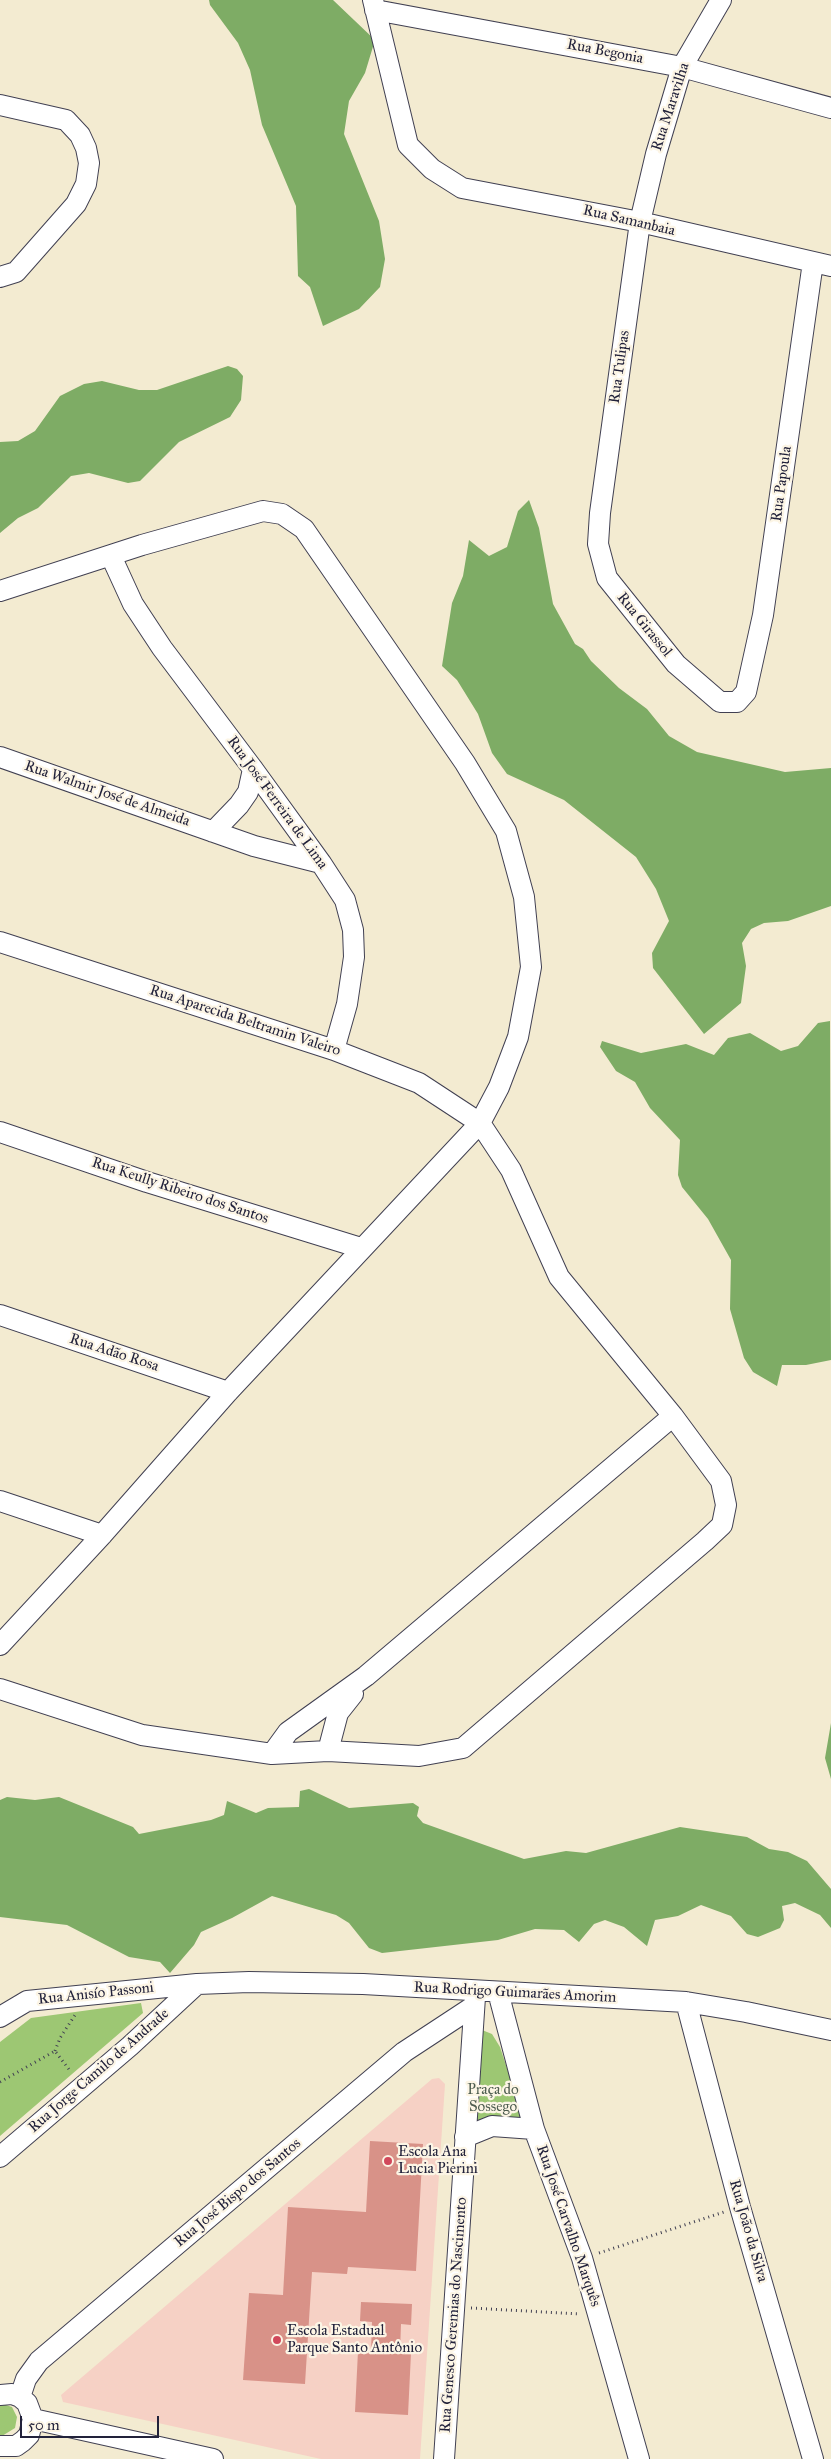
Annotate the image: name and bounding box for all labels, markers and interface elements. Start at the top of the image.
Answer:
street label: Rua Begonia [565,36,645,68]
street label: Rua Maravilha [648,61,694,153]
street label: Rua Samanbaia [581,202,677,240]
street label: Rua Tulipas [606,329,634,405]
street label: Rua Papoula [768,445,796,523]
street label: Rua Girassol [613,589,675,661]
street label: Rua José Ferreira de Lima [223,733,331,873]
street label: Rua Walmir José de Almeida [22,757,192,831]
street label: Rua Aparecida Beltramin Valeiro [147,982,343,1060]
street label: Rua Keully Ribeiro dos Santos [89,1154,271,1228]
street label: Rua Adão Rosa [67,1330,161,1376]
street label: Rua Anisío Passoni [37,1979,155,2009]
street label: Rua Rodrigo Guimarães Amorim [413,1979,617,2007]
street label: Rua Jorge Camilo de Andrade [25,2005,173,2137]
park label: Praça do Sossego [467,2081,519,2116]
street label: Rua José Bispo dos Santos [171,2135,305,2251]
place label: Escola Ana Lucia Pierini [398,2143,478,2178]
street label: Rua José Carvalho Marquês [532,2143,604,2309]
marker: Escola Ana Lucia Pierini [382,2155,394,2167]
street label: Rua João da Silva [725,2178,771,2284]
street label: Rua Genesco Geremias do Nascimento [437,2197,471,2433]
place label: Escola Estadual Parque Santo Antônio [287,2322,422,2357]
marker: Escola Estadual Parque Santo Antônio [271,2334,283,2346]
scale bar [22,2406,161,2438]
text: 50 m [28,2416,60,2434]

